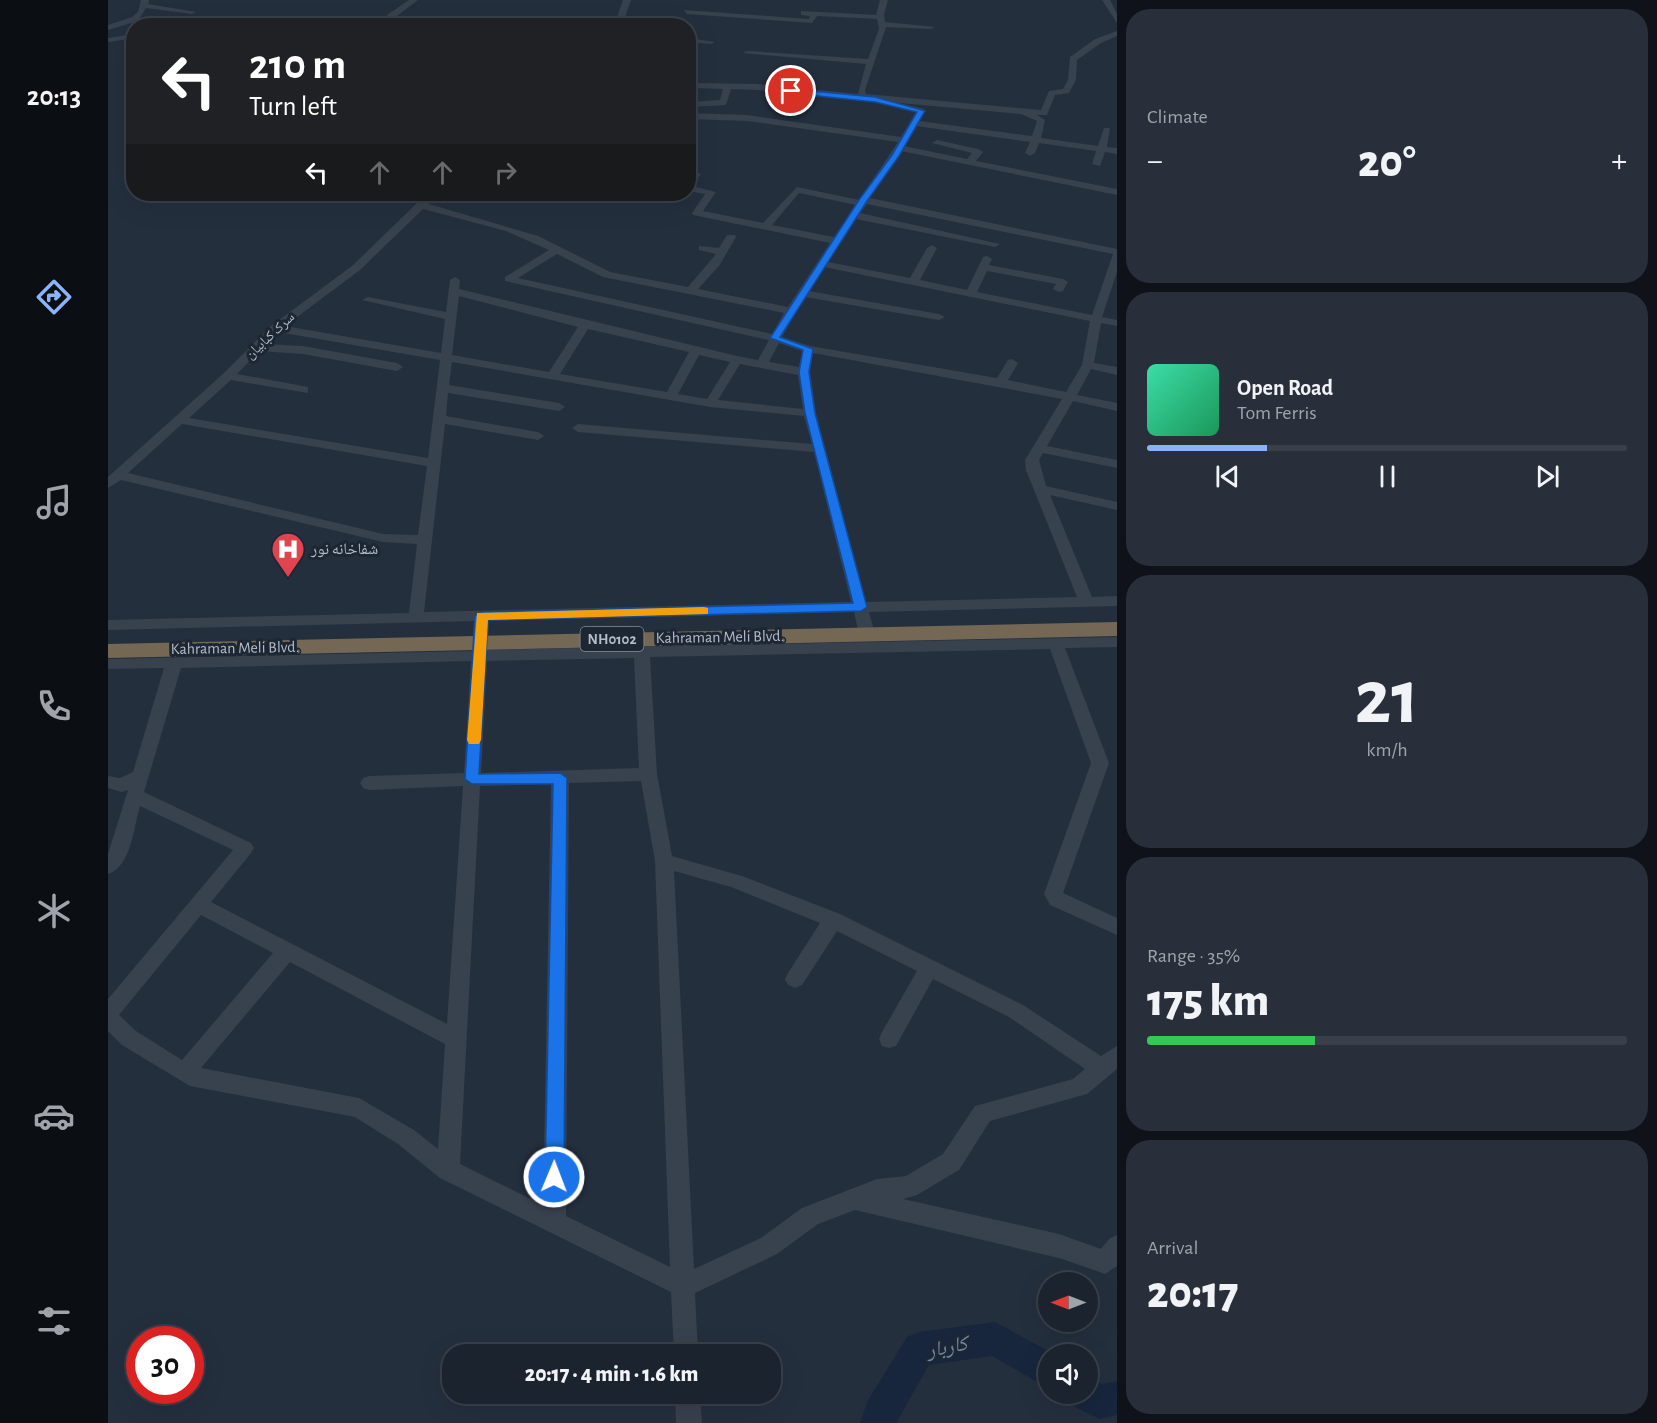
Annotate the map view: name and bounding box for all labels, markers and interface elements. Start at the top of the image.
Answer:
icon: left [150,42,228,120]
text: 210 m [249,44,346,86]
pin [765,65,816,116]
icon: arrive [774,74,807,107]
text: 20:13 [27,83,81,110]
text: Turn left [249,93,337,120]
text: Climate [1147,107,1208,127]
text: 20° [1358,140,1416,185]
text: − [1147,145,1163,178]
text: + [1611,145,1627,178]
icon: left [300,156,333,189]
icon: ahead [363,156,396,189]
icon: ahead [426,156,459,189]
icon: right [489,156,522,189]
icon: directions [33,276,75,318]
street label: سرک کبابیان [243,310,298,363]
text: Open Road [1237,377,1333,399]
text: Tom Ferris [1237,403,1317,423]
icon: previous [1211,460,1244,493]
icon: pause [1371,460,1404,493]
icon: next [1531,460,1564,493]
icon: music [33,481,75,523]
hospital icon: شفاخانه نور [270,531,306,578]
place label: شفاخانه نور [310,541,378,558]
road number: NH0102 [580,627,644,651]
street label: Kahraman Meli Blvd. [656,628,784,646]
street label: Kahraman Meli Blvd. [171,639,299,657]
text: 21 [1355,660,1419,738]
icon: phone [33,685,75,727]
text: km/h [1366,740,1408,760]
icon: climate [33,890,75,932]
text: Range · 35% [1147,946,1240,966]
text: 175 km [1147,979,1269,1024]
icon: car [33,1095,75,1137]
position arrow [522,1145,586,1209]
text: Arrival [1147,1238,1198,1258]
text: 20:17 [1147,1271,1239,1316]
north arrow [1038,1272,1098,1332]
map controls [1038,1272,1098,1404]
icon: filters [33,1300,75,1342]
speed limit sign: 30 [126,1326,204,1404]
water label: کاربار [923,1332,973,1363]
button: sound [1038,1344,1098,1404]
text: 20:17 · 4 min · 1.6 km [525,1363,698,1385]

